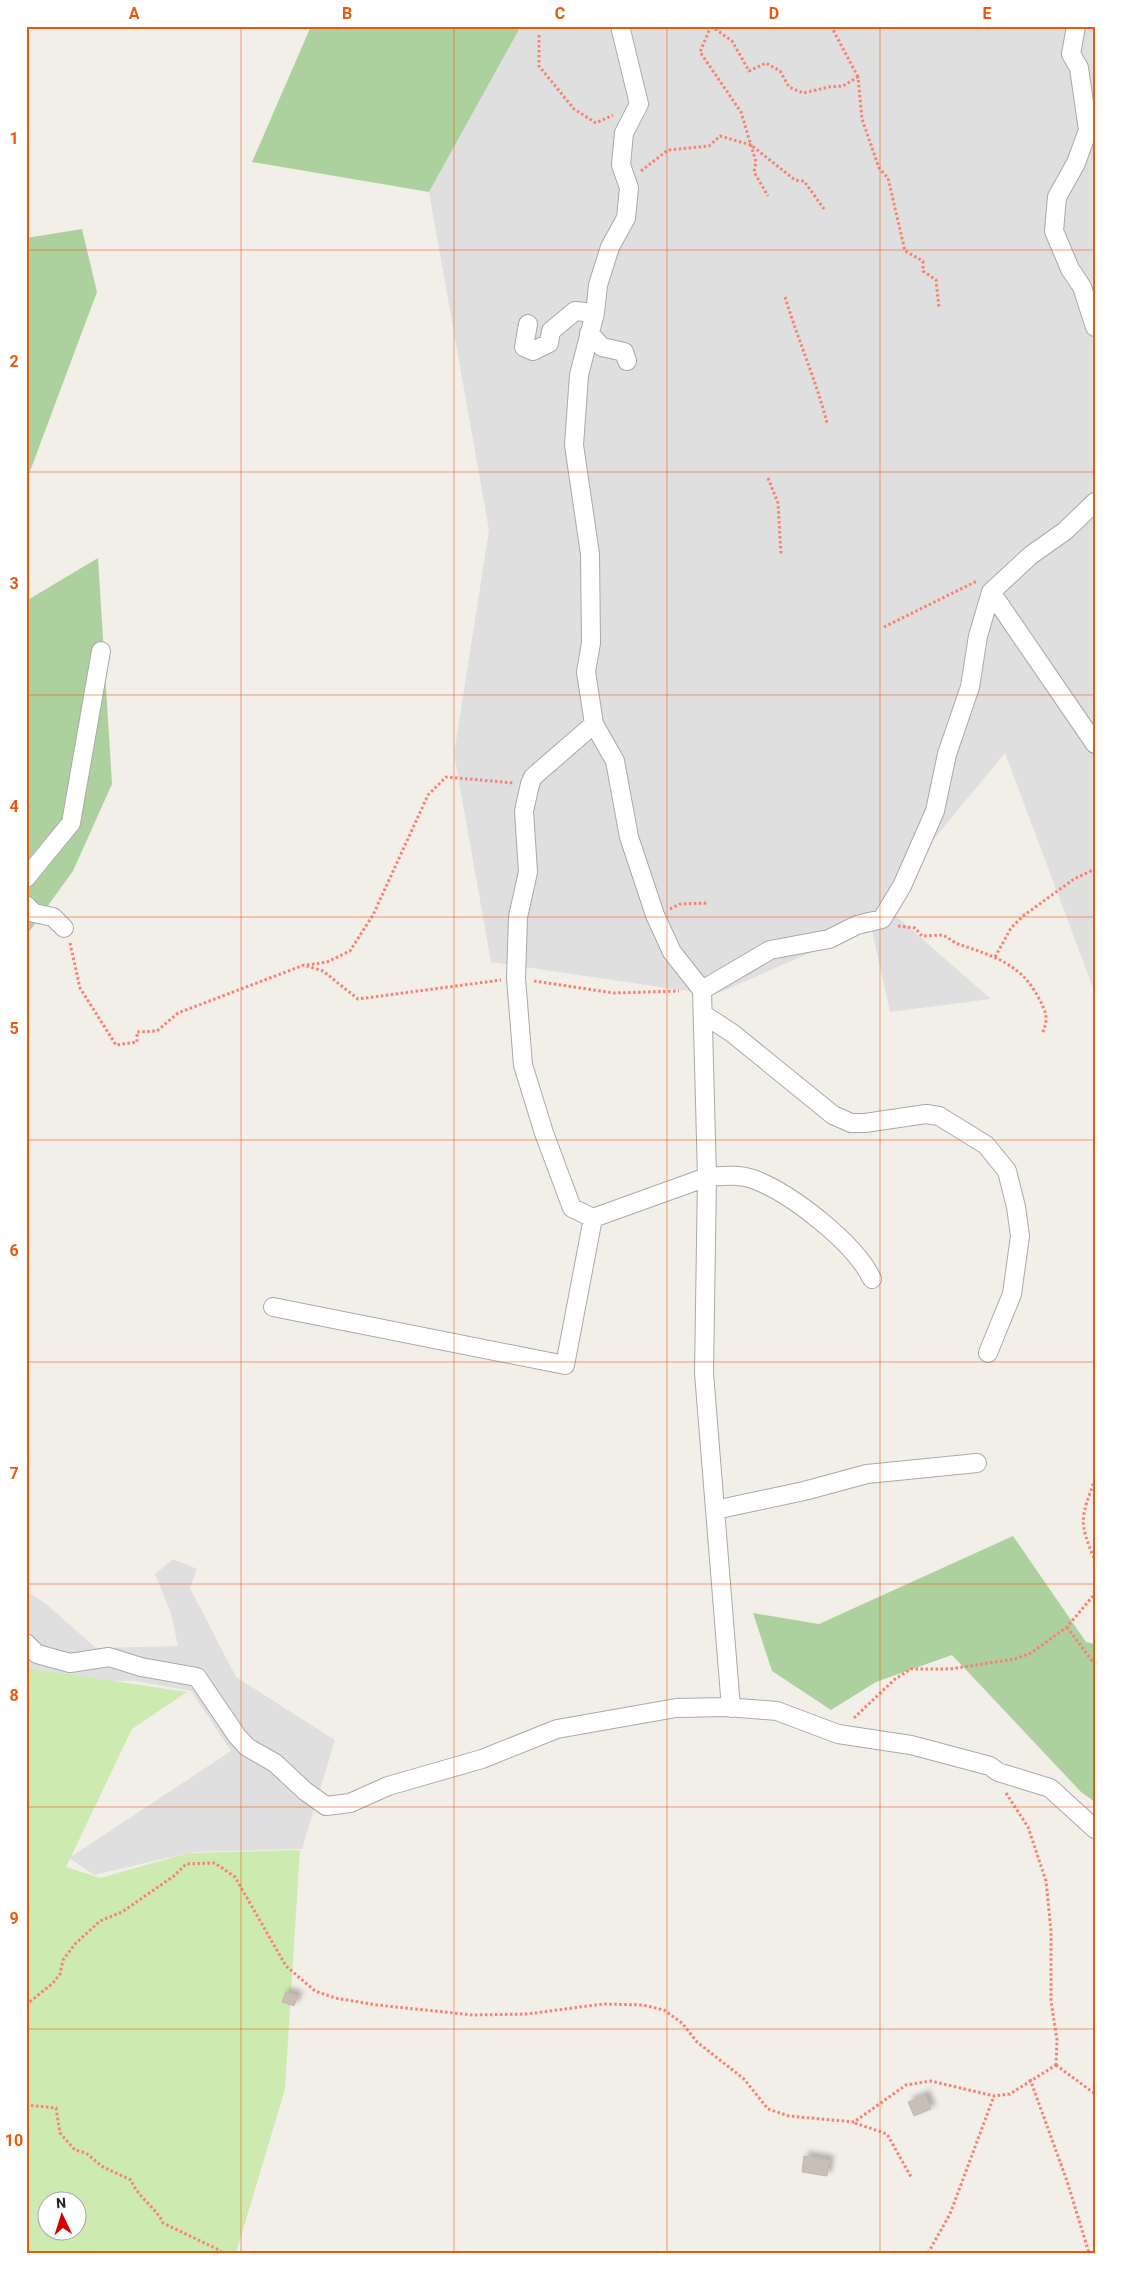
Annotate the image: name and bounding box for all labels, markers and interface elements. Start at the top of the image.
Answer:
text: A [129,4,140,23]
text: B [342,4,352,23]
text: C [555,4,565,23]
text: D [769,4,779,23]
text: E [983,4,992,23]
text: 1 [9,129,19,148]
text: 2 [9,352,19,371]
text: 3 [9,574,19,593]
text: 4 [9,797,19,816]
text: 5 [9,1019,19,1038]
text: 6 [9,1241,19,1260]
text: 7 [9,1464,19,1483]
text: 8 [9,1686,19,1705]
text: 9 [9,1909,19,1928]
text: 10 [5,2131,23,2150]
north arrow [38,2192,88,2242]
text: N [56,2195,67,2211]

